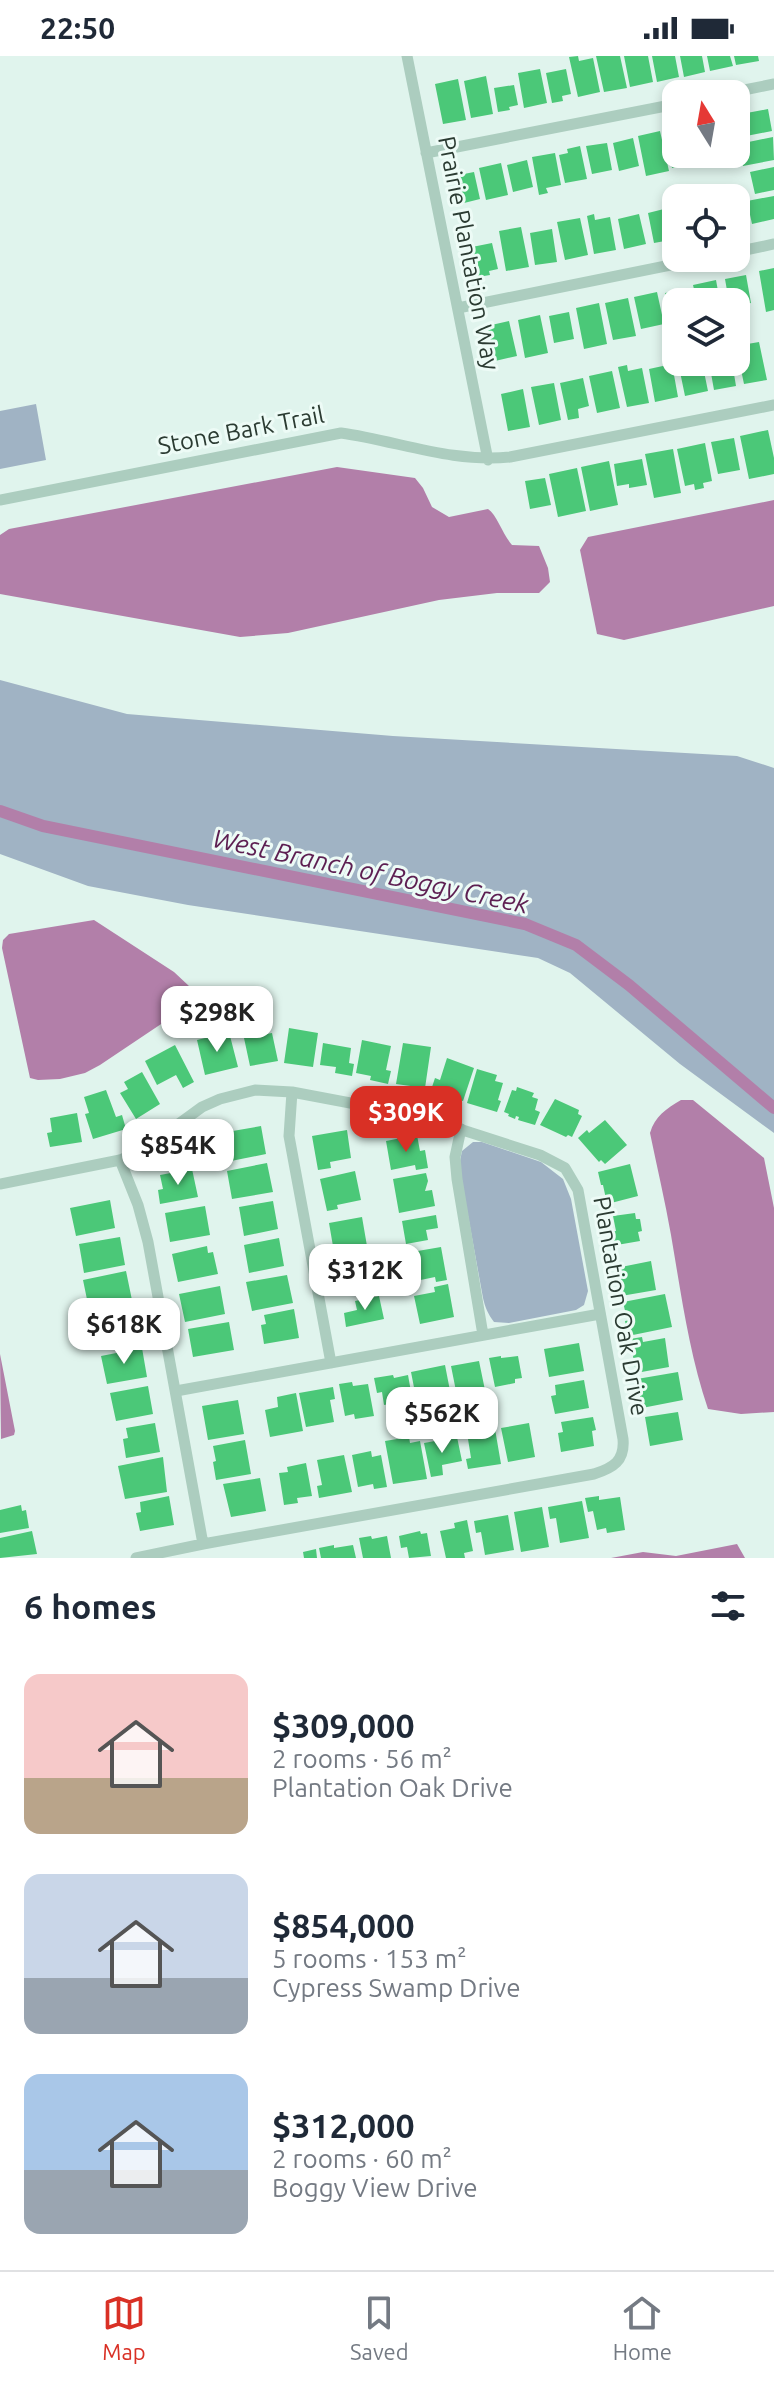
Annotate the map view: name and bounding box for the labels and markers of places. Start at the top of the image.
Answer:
pin: $298K [161,986,273,1054]
pin: $309K [350,1086,462,1154]
pin: $854K [122,1119,234,1187]
pin: $312K [309,1244,421,1312]
pin: $618K [68,1298,180,1366]
pin: $562K [386,1387,498,1455]

